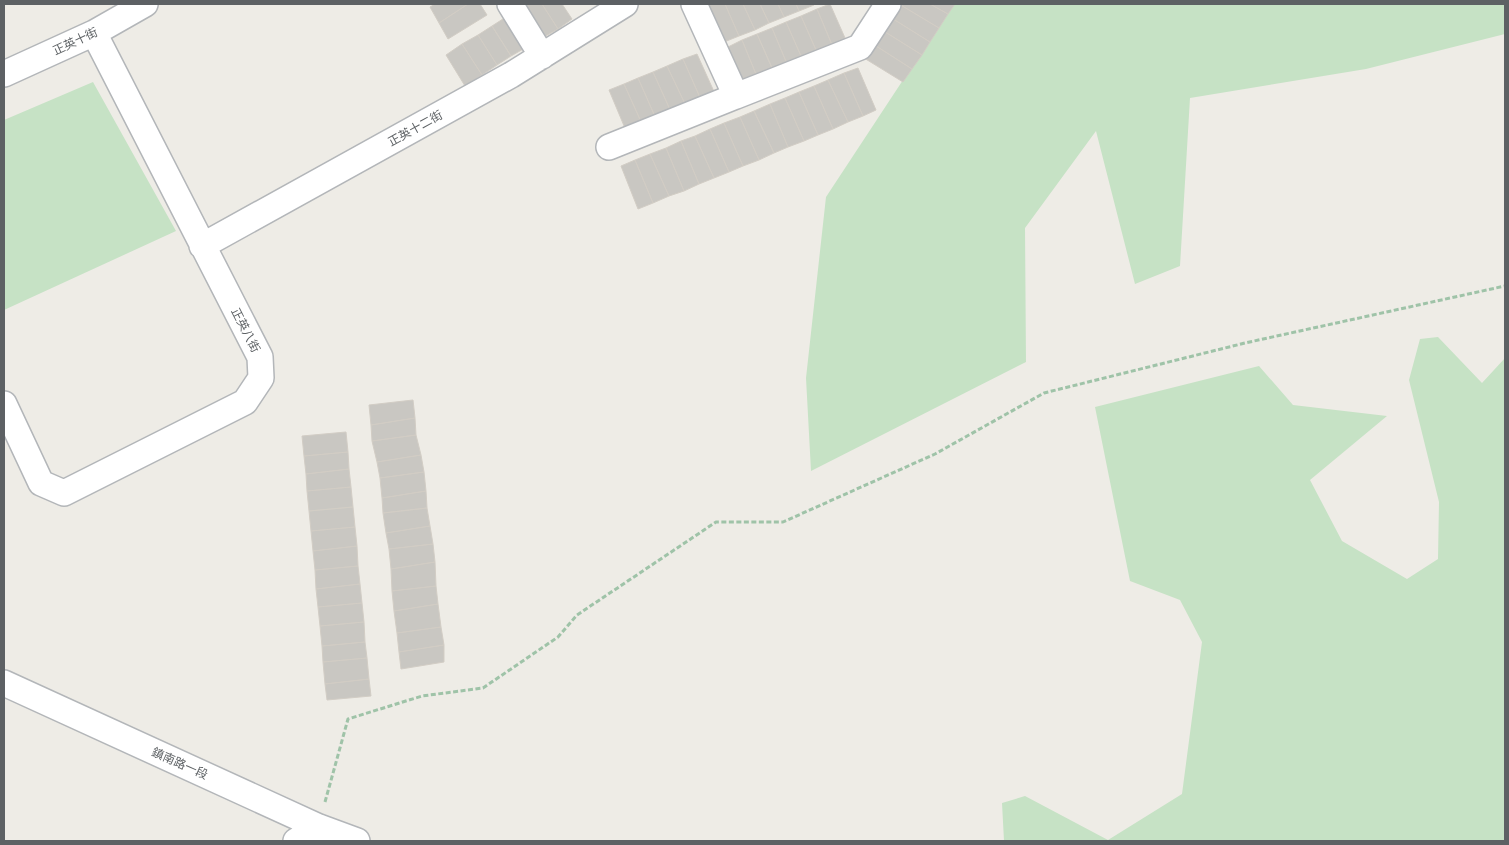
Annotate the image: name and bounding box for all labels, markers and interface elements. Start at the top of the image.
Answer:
street label: 正英十街 [50,24,100,58]
street label: 正英十二街 [385,107,445,149]
street label: 正英八街 [228,305,264,355]
street label: 鎮南路一段 [150,744,210,782]

